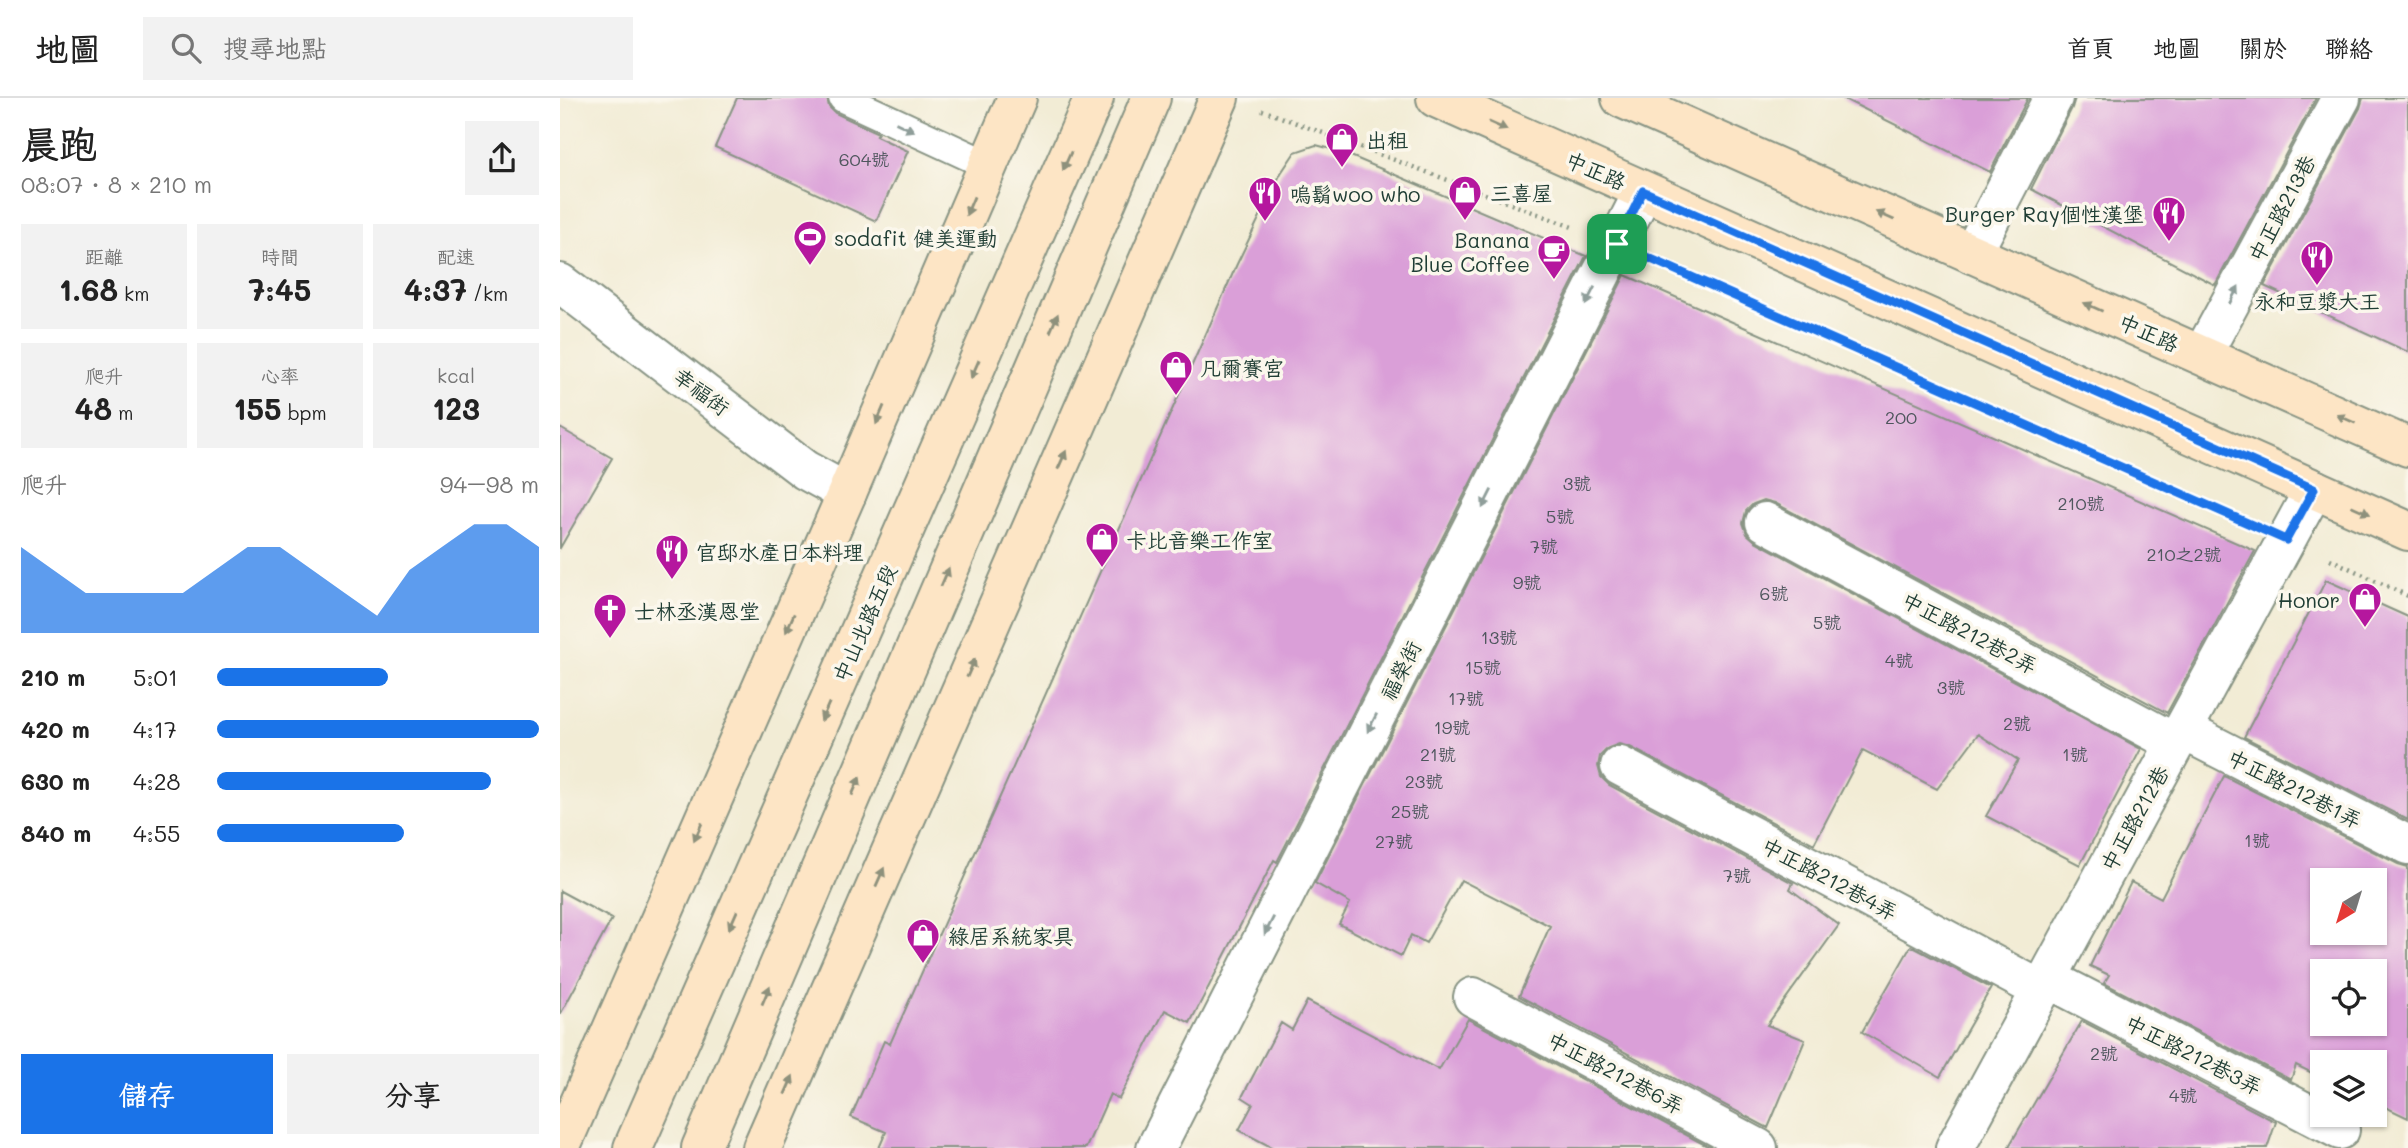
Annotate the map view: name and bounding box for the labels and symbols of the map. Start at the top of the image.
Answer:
shop icon: 出租 [1323,120,1361,169]
one-way arrow [1488,120,1508,132]
one-way arrow [895,121,915,133]
place label: 出租 [1366,126,1408,153]
street label: 中正路 [1562,145,1630,195]
house number: 604號 [839,147,889,171]
one-way arrow [1061,150,1072,171]
street label: 中正路213巷 [2242,150,2320,266]
shop icon: 三喜屋 [1446,173,1484,222]
restaurant icon: 嗚鬍woo who [1246,174,1284,223]
place label: 三喜屋 [1490,179,1553,206]
place label: 嗚鬍woo who [1290,180,1421,207]
restaurant icon: Burger Ray個性漢堡 [2150,194,2188,243]
one-way arrow [964,195,975,216]
place label: Burger Ray個性漢堡 [1945,200,2144,227]
one-way arrow [1875,210,1895,222]
pin [1587,214,1647,274]
sports icon: sodafit 健美運動 [791,218,829,267]
place label: sodafit 健美運動 [834,224,998,251]
place label: Banana Blue Coffee [1411,226,1530,277]
cafe icon: Banana Blue Coffee [1535,232,1573,281]
restaurant icon: 永和豆漿大王 [2298,238,2336,287]
one-way arrow [2228,285,2240,305]
one-way arrow [1585,286,1596,306]
place label: 永和豆漿大王 [2254,287,2380,314]
one-way arrow [2083,301,2103,313]
street label: 中正路 [2115,307,2183,357]
one-way arrow [1048,313,1060,333]
shop icon: 凡爾賽宮 [1157,348,1195,397]
place label: 凡爾賽宮 [1200,354,1284,381]
one-way arrow [969,359,981,379]
street label: 幸福街 [669,361,735,421]
one-way arrow [875,404,886,425]
house number: 200 [1885,405,1917,429]
one-way arrow [2336,413,2356,425]
one-way arrow [1056,449,1067,470]
house number: 3號 [1563,471,1591,495]
one-way arrow [1481,489,1493,509]
house number: 210號 [2057,491,2105,515]
house number: 5號 [1546,504,1574,528]
one-way arrow [2351,504,2371,516]
shop icon: 卡比音樂工作室 [1083,520,1121,569]
place label: 卡比音樂工作室 [1126,526,1273,553]
restaurant icon: 官邸水產日本料理 [653,532,691,581]
house number: 7號 [1530,534,1558,558]
place label: 官邸水產日本料理 [696,538,864,565]
house number: 210之2號 [2146,542,2222,566]
street label: 中山北路五段 [826,560,902,686]
one-way arrow [940,566,951,587]
house number: 9號 [1513,570,1541,594]
shop icon: Honor [2346,580,2384,629]
house number: 6號 [1760,581,1788,605]
street label: 中正路212巷2弄 [1898,585,2042,679]
place label: Honor [2278,586,2340,613]
church icon: 士林丞漢恩堂 [591,591,629,640]
place label: 士林丞漢恩堂 [634,597,760,624]
house number: 5號 [1813,610,1841,634]
one-way arrow [784,613,795,634]
house number: 13號 [1481,625,1517,649]
street label: 福榮街 [1374,636,1426,704]
house number: 4號 [1885,648,1913,672]
house number: 15號 [1465,655,1501,679]
one-way arrow [965,658,977,678]
house number: 3號 [1937,675,1965,699]
house number: 17號 [1448,686,1484,710]
one-way arrow [819,702,831,722]
house number: 2號 [2003,711,2031,735]
one-way arrow [1367,713,1378,733]
house number: 19號 [1434,715,1470,739]
house number: 21號 [1420,742,1456,766]
house number: 1號 [2062,742,2088,766]
street label: 中正路212巷1弄 [2223,743,2367,833]
street label: 中正路212巷 [2094,760,2174,876]
house number: 23號 [1405,769,1443,793]
one-way arrow [850,776,862,796]
house number: 25號 [1391,799,1429,823]
one-way arrow [692,821,703,842]
house number: 1號 [2244,828,2270,852]
house number: 27號 [1375,829,1413,853]
street label: 中正路212巷4弄 [1757,831,1903,925]
house number: 7號 [1723,863,1751,887]
one-way arrow [874,867,886,887]
north arrow [2310,868,2387,945]
one-way arrow [727,910,739,930]
shop icon: 綠居系統家具 [904,916,942,965]
one-way arrow [1263,916,1275,936]
place label: 綠居系統家具 [948,922,1074,949]
one-way arrow [760,985,772,1005]
street label: 中正路212巷3弄 [2121,1008,2267,1100]
street label: 中正路212巷6弄 [1543,1025,1689,1119]
house number: 2號 [2090,1041,2118,1065]
one-way arrow [784,1075,795,1096]
house number: 4號 [2169,1083,2197,1107]

